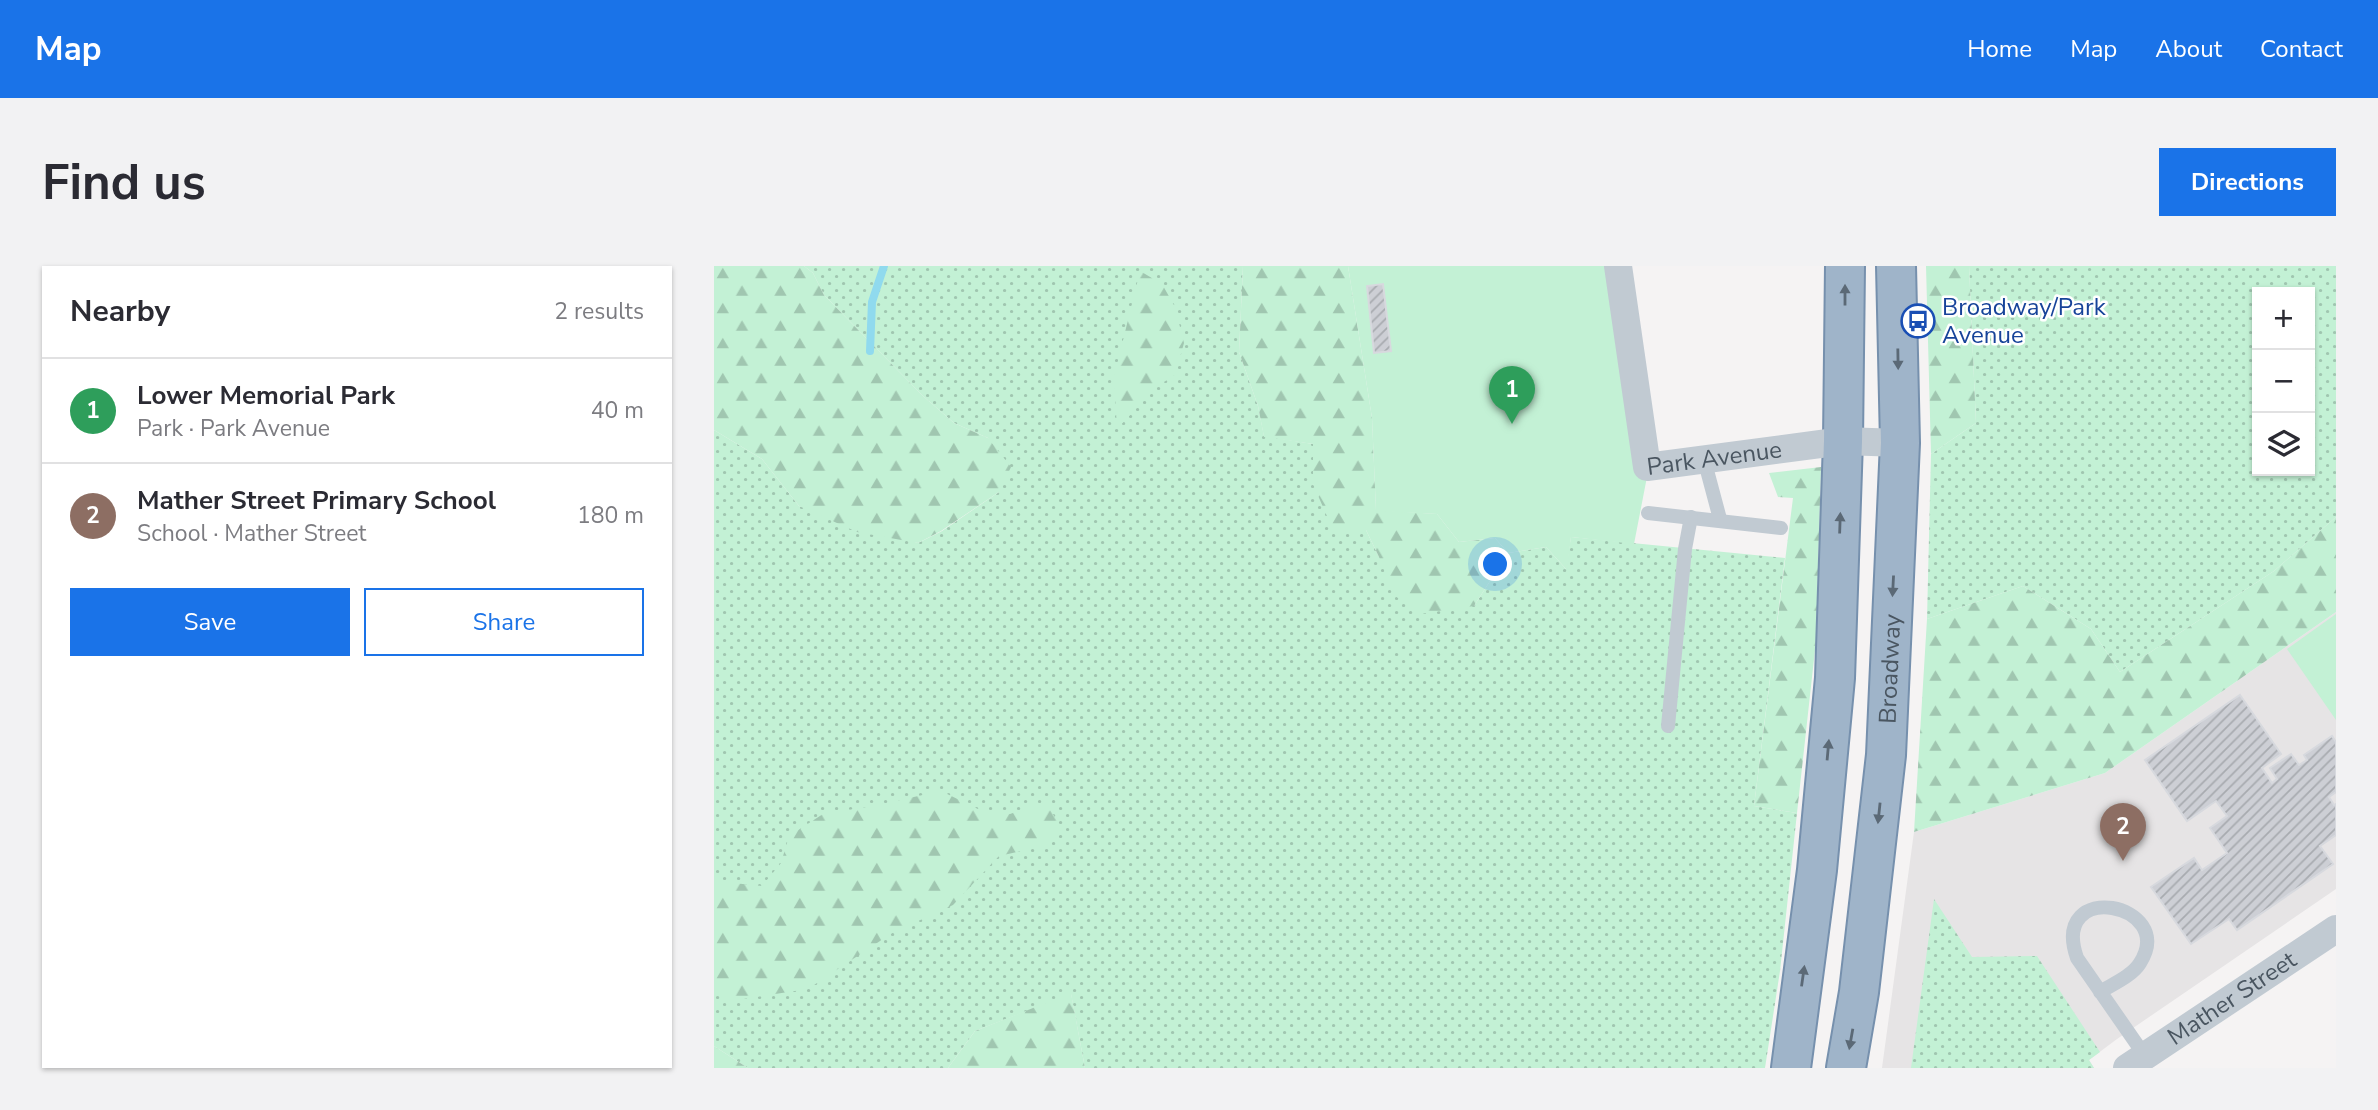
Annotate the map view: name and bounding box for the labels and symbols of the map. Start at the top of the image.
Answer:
one-way arrow [1839,284,1851,306]
place label: Broadway/Park Avenue [1942,291,2107,351]
bus stop icon: Broadway/Park Avenue [1899,302,1937,340]
one-way arrow [1893,348,1904,370]
pin: 1 [1489,366,1535,424]
street label: Park Avenue [1645,433,1784,483]
one-way arrow [1835,512,1846,534]
your location [1478,547,1512,581]
one-way arrow [1888,575,1899,597]
street label: Broadway [1871,613,1908,724]
one-way arrow [1823,739,1834,761]
one-way arrow [1873,802,1884,824]
pin: 2 [2100,803,2146,861]
street label: Mather Street [2161,943,2303,1053]
one-way arrow [1798,965,1809,987]
one-way arrow [1845,1028,1856,1050]

